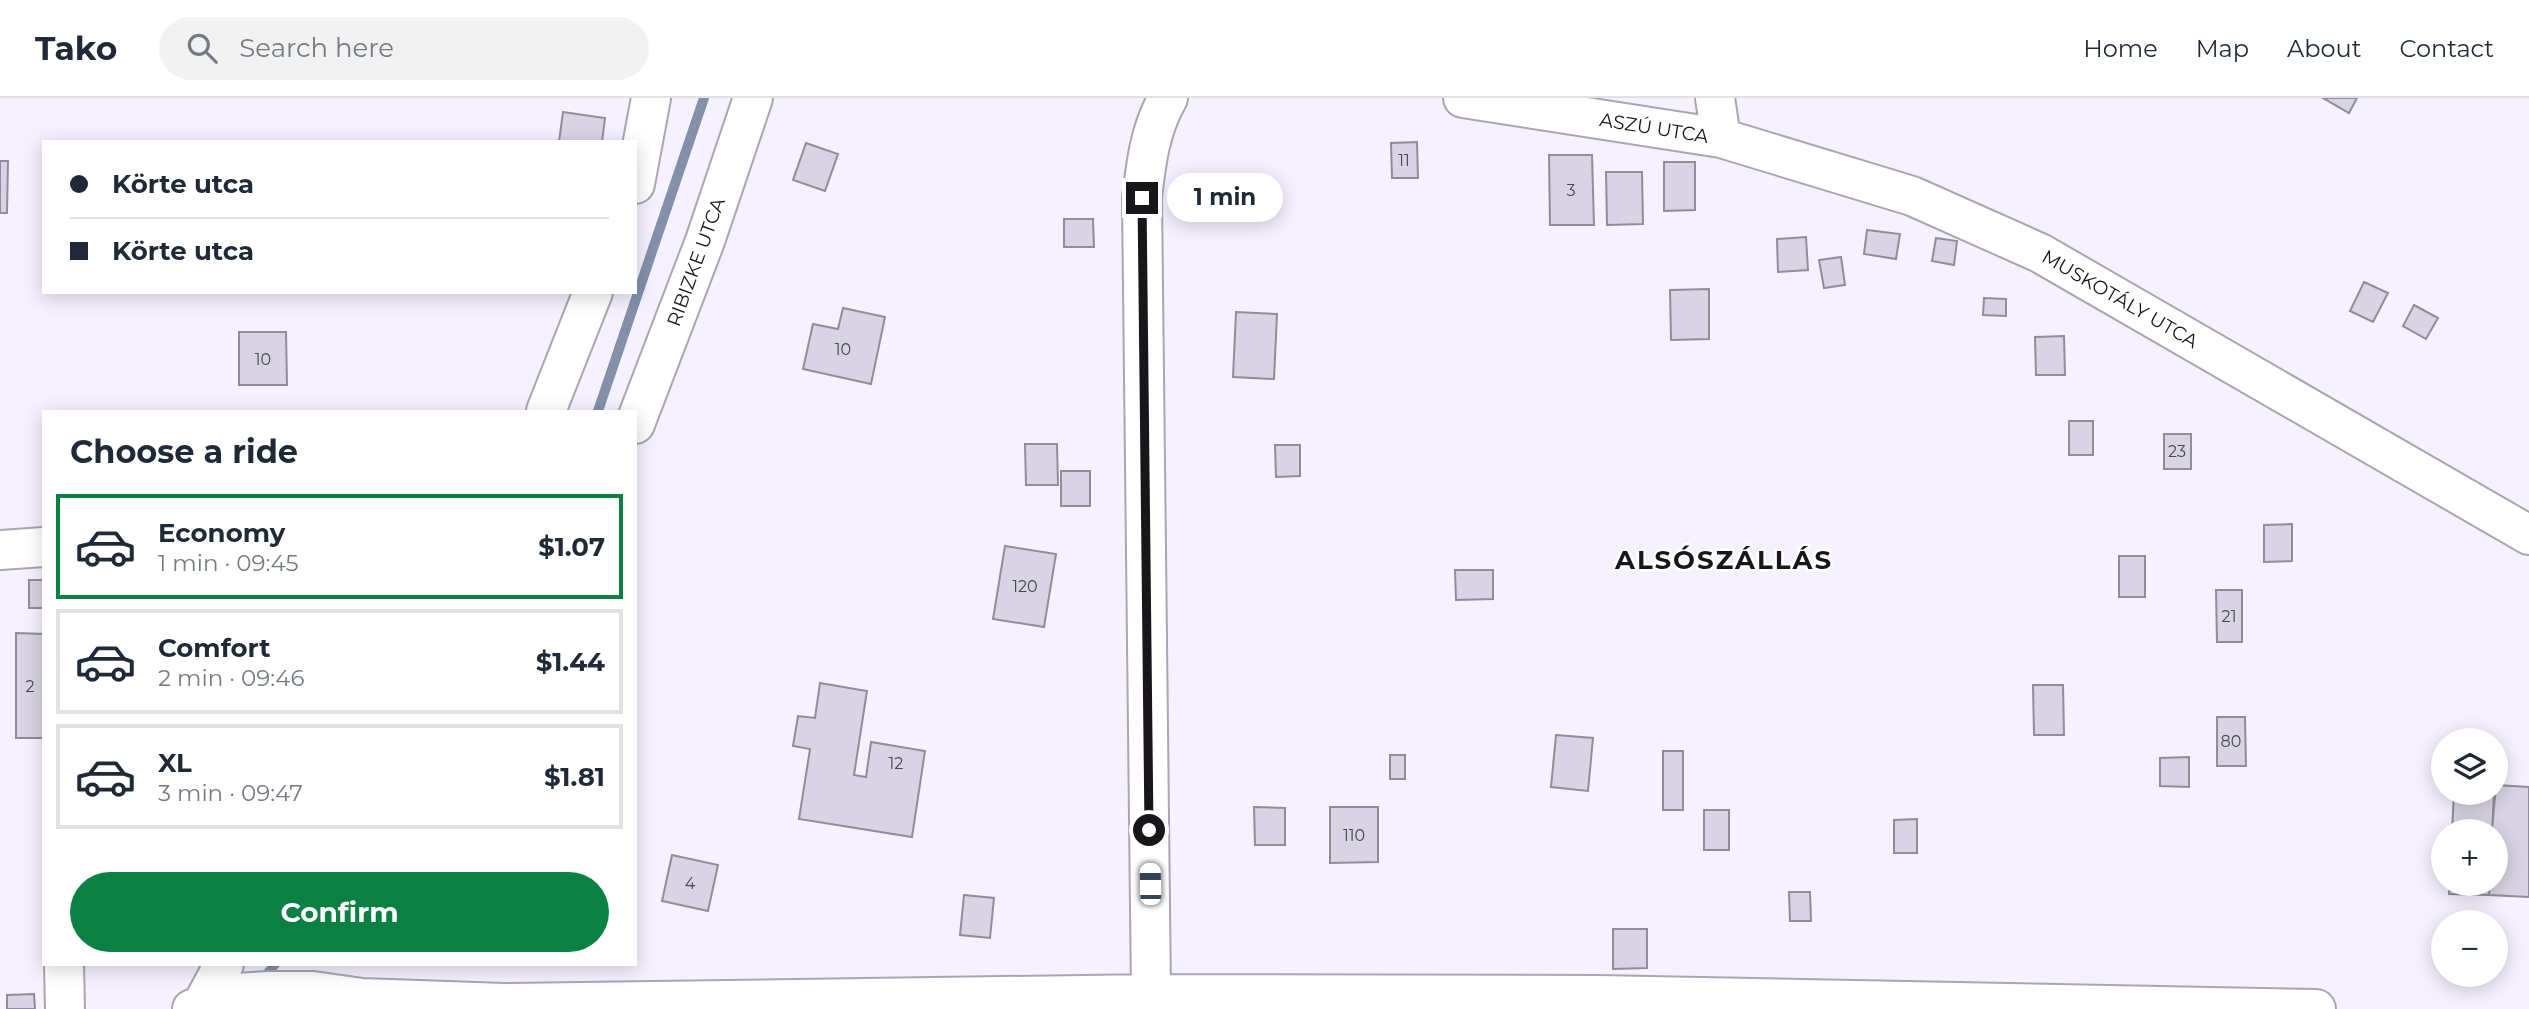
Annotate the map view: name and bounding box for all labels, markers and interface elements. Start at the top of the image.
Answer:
search box [159,17,649,80]
text: Tako [35,28,117,68]
icon: search [183,29,221,67]
text: Search here [239,32,394,64]
text: Home [2083,34,2158,63]
text: Map [2196,34,2249,63]
text: About [2287,34,2361,63]
text: Contact [2399,34,2494,63]
street label: ASZÚ UTCA [1598,108,1710,148]
house number: 11 [1398,151,1410,170]
text: Körte utca [112,168,254,200]
callout: 1 min [1166,174,1282,222]
house number: 3 [1566,181,1576,200]
route end [1126,182,1158,214]
text: 1 min [1194,183,1256,211]
street label: RIBIZKE UTCA [662,194,730,330]
text: Körte utca [112,235,254,267]
street label: MUSKOTÁLY UTCA [2038,245,2202,353]
house number: 10 [835,340,851,359]
house number: 10 [255,350,271,369]
text: Choose a ride [70,432,298,471]
house number: 23 [2168,442,2186,461]
icon: car [74,515,137,578]
text: Economy [158,517,285,549]
text: $1.07 [538,531,605,563]
district label: ALSÓSZÁLLÁS [1614,544,1833,576]
text: 1 min · 09:45 [158,549,299,577]
house number: 120 [1012,577,1038,596]
house number: 21 [2222,607,2236,626]
icon: car [74,630,137,693]
text: Comfort [158,632,270,664]
text: $1.44 [536,646,605,678]
text: 2 min · 09:46 [158,664,304,692]
house number: 2 [25,677,35,696]
map controls [2431,728,2508,987]
button: layers [2431,728,2508,805]
house number: 80 [2221,732,2241,751]
icon: car [74,745,137,808]
text: XL [158,747,192,779]
house number: 12 [889,754,903,773]
text: $1.81 [544,761,605,793]
text: 3 min · 09:47 [158,779,303,807]
route start [1133,814,1165,846]
button: + [2431,819,2508,896]
house number: 110 [1343,826,1365,845]
car [1140,863,1161,905]
button: Confirm [70,872,609,952]
house number: 4 [685,874,696,893]
button: − [2431,910,2508,987]

